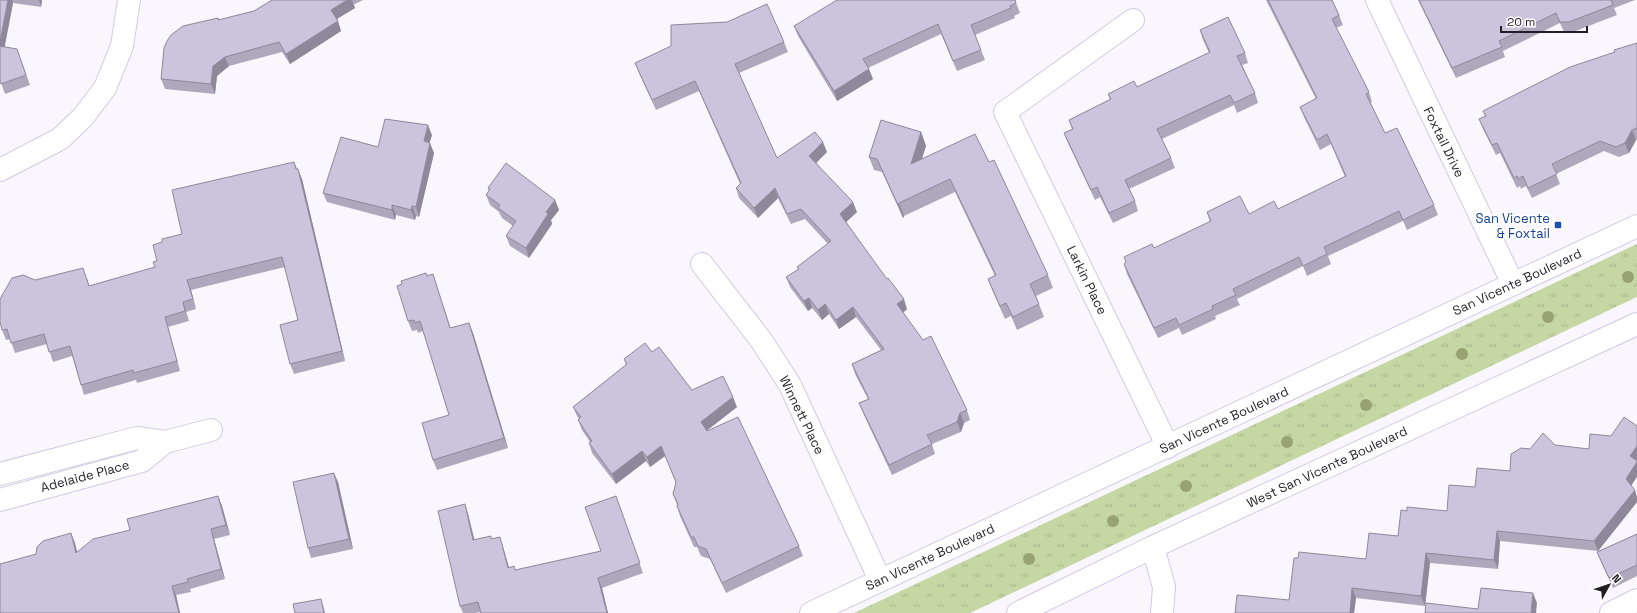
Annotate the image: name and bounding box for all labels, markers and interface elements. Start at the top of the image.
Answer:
scale bar [1501,8,1587,34]
text: 20 m [1507,14,1535,30]
street label: Foxtail Drive [1420,104,1468,180]
place label: San Vicente & Foxtail [1475,210,1550,242]
marker: San Vicente & Foxtail [1553,220,1563,230]
street label: Larkin Place [1063,243,1111,317]
street label: San Vicente Boulevard [1450,245,1584,319]
street label: Winnett Place [776,373,828,457]
street label: San Vicente Boulevard [1157,383,1291,457]
street label: West San Vicente Boulevard [1244,422,1410,512]
street label: Adelaide Place [39,456,131,496]
street label: San Vicente Boulevard [863,520,997,594]
north arrow [1589,565,1629,605]
text: N [1609,571,1624,586]

